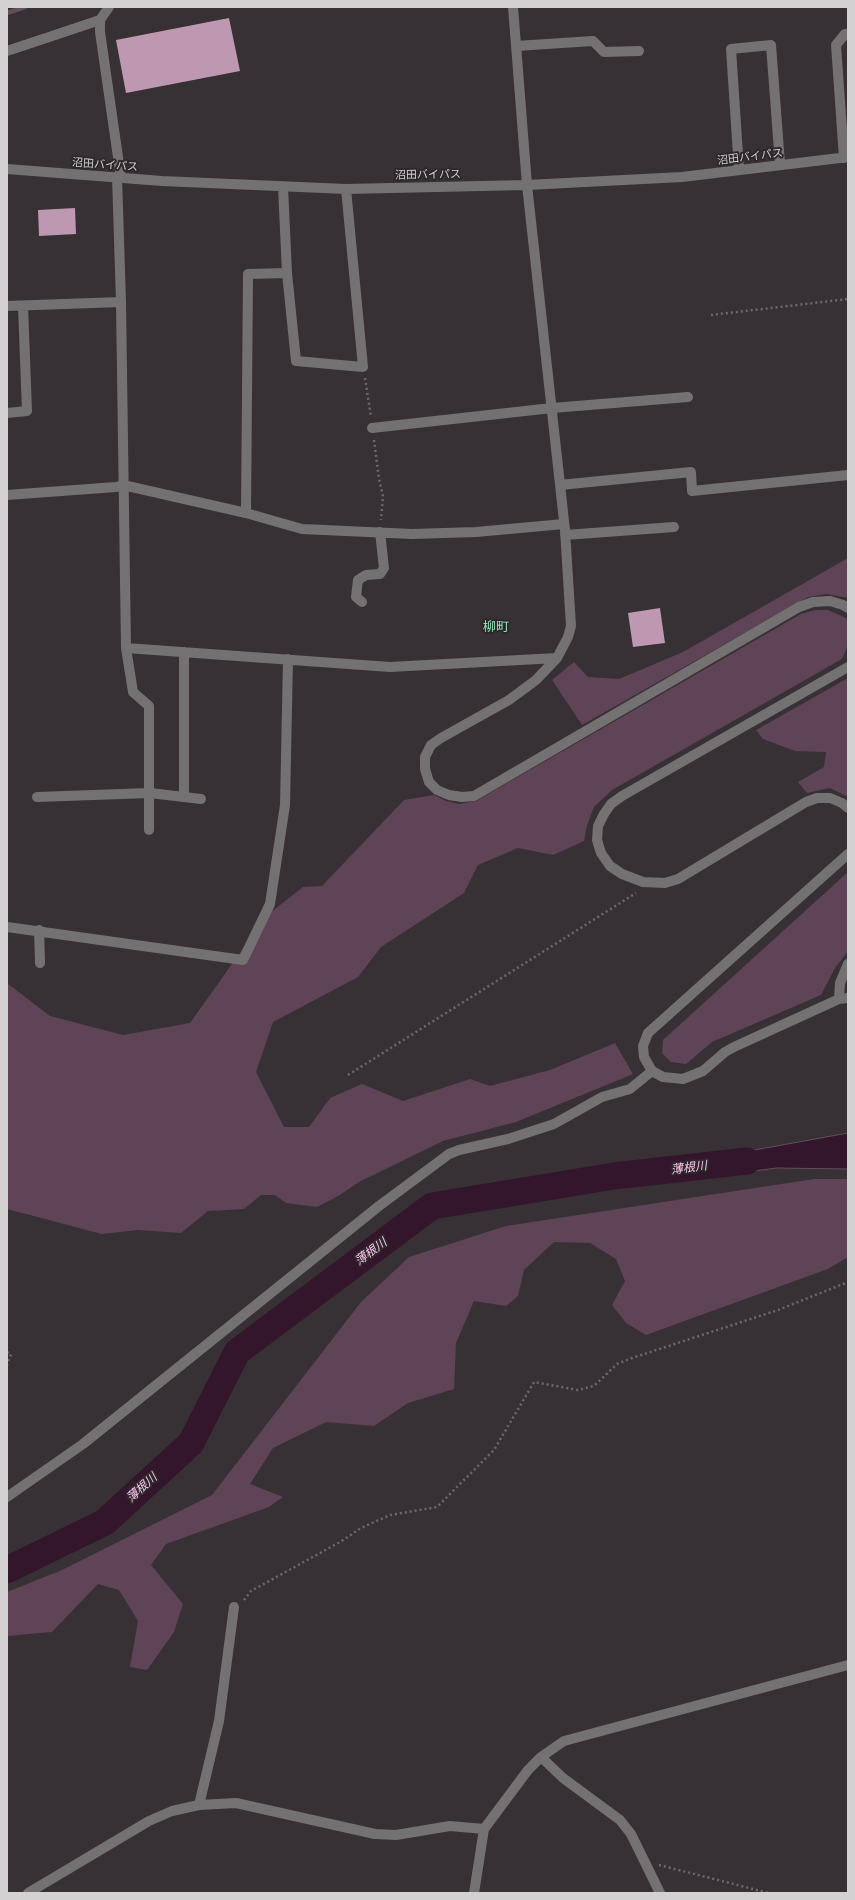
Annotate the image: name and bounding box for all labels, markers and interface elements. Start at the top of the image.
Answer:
street label: 沼田バイパス [716,146,784,168]
street label: 沼田バイパス [72,156,138,174]
street label: 沼田バイパス [395,168,461,182]
district label: 柳町 [483,619,509,635]
water label: 薄根川 [670,1159,708,1177]
water label: 薄根川 [352,1235,390,1269]
water label: 薄根川 [124,1471,160,1505]

